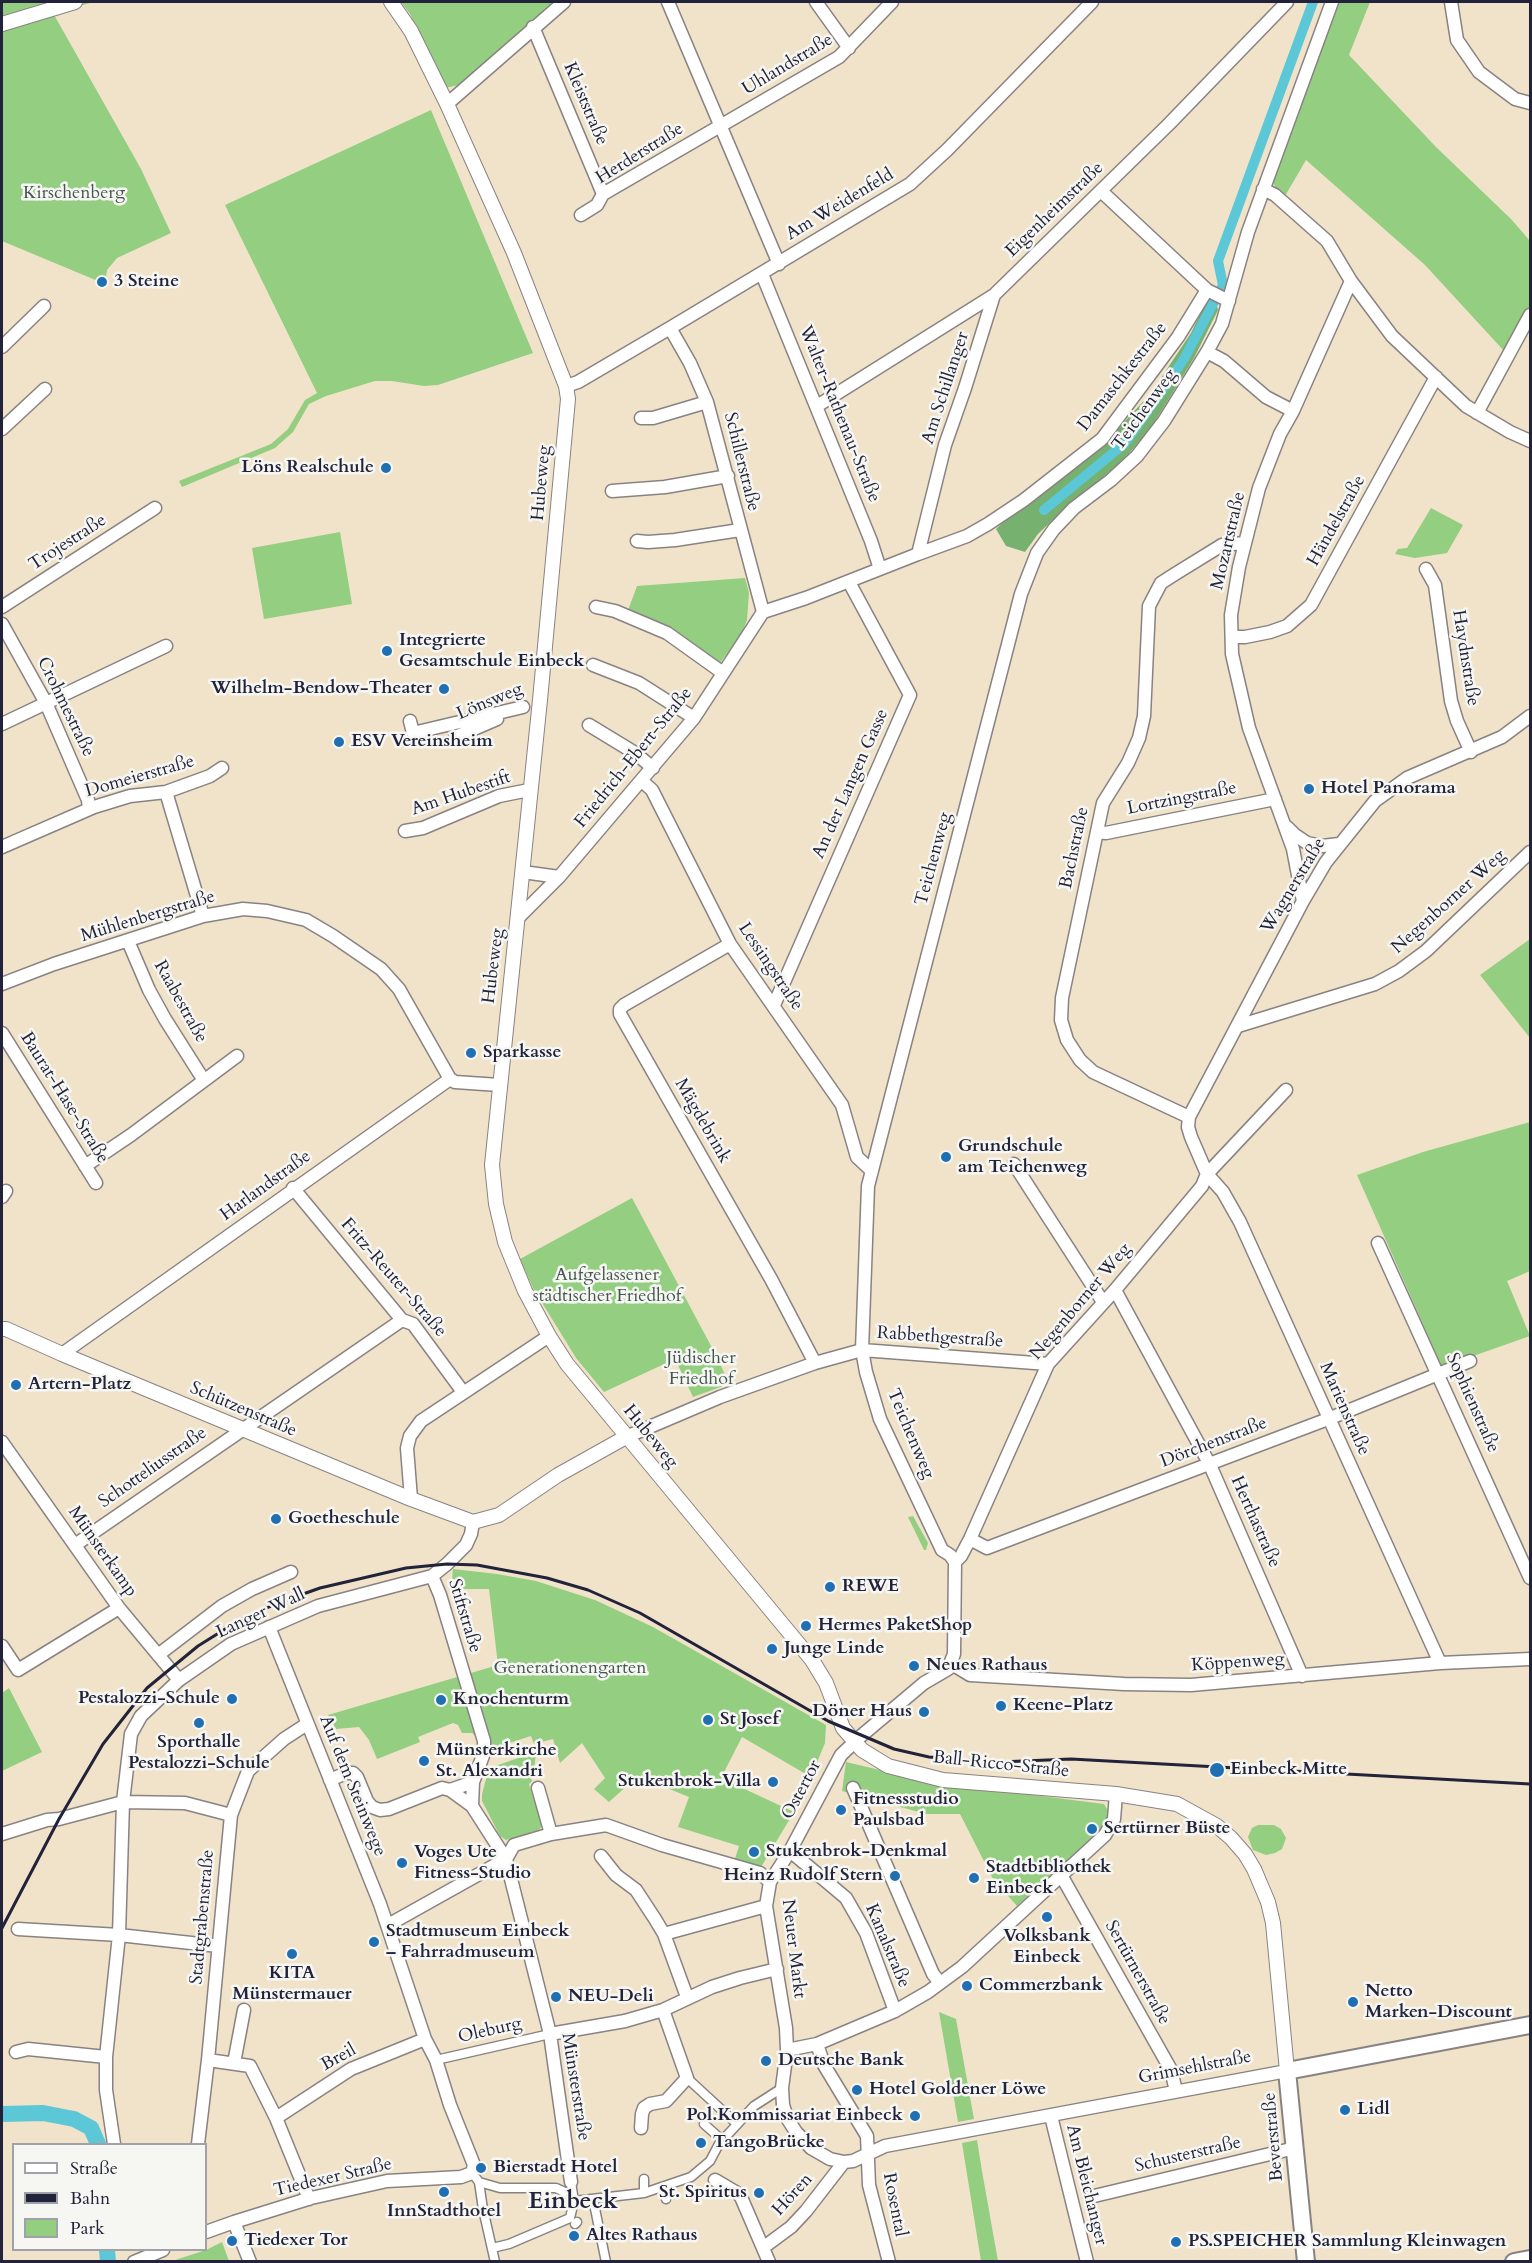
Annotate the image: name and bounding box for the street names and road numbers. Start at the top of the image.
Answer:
street label: Uhlandstraße [739,30,837,100]
street label: Kleiststraße [558,59,612,149]
street label: Herderstraße [592,119,688,189]
street label: Eigenheimstraße [1001,158,1109,262]
street label: Am Weidenfeld [782,164,898,246]
street label: Damaschkestraße [1074,318,1172,436]
street label: Walter-Rathenau-Straße [794,323,884,505]
street label: Am Schillanger [918,329,974,447]
street label: Teichenweg [1108,365,1182,455]
street label: Schillerstraße [718,410,764,514]
street label: Hubeweg [528,444,556,522]
street label: Händelstraße [1303,472,1371,570]
street label: Mozartstraße [1207,490,1251,592]
street label: Trojestraße [25,510,111,576]
street label: Haydnstraße [1447,608,1483,708]
street label: Crohmestraße [32,654,98,760]
street label: Lönsweg [454,678,526,726]
street label: Friedrich-Ebert-Straße [571,683,697,833]
street label: An der Langen Gasse [808,706,894,862]
street label: Domeierstraße [83,751,197,803]
street label: Am Hubestift [409,767,513,821]
street label: Lortzingstraße [1125,778,1239,820]
street label: Bachstraße [1056,805,1094,891]
street label: Teichenweg [911,810,957,908]
street label: Wagnerstraße [1257,834,1331,938]
street label: Negenborner Weg [1388,845,1510,959]
street label: Mühlenbergstraße [78,886,218,948]
street label: Lessingstraße [733,919,807,1015]
street label: Hubeweg [479,927,509,1005]
street label: Raabestraße [149,957,211,1047]
street label: Baurat-Hase-Straße [15,1028,113,1168]
street label: Mägdebrink [669,1075,735,1167]
street label: Harlandstraße [217,1146,315,1226]
street label: Fritz-Reuter-Straße [335,1214,451,1342]
street label: Negenborner Weg [1026,1239,1136,1365]
street label: Rabbethgestraße [876,1323,1004,1353]
street label: Sophienstraße [1440,1350,1504,1456]
street label: Marienstraße [1314,1359,1374,1459]
street label: Schützenstraße [186,1378,300,1442]
street label: Teichenweg [881,1386,939,1482]
street label: Hubeweg [618,1401,682,1473]
street label: Dörchenstraße [1158,1413,1270,1473]
street label: Schotteliusstraße [95,1423,211,1513]
street label: Herthastraße [1225,1473,1285,1571]
street label: Münsterkamp [63,1503,141,1601]
street label: Stiftstraße [443,1577,485,1655]
street label: Langer Wall [213,1584,309,1644]
street label: Köppenweg [1191,1649,1285,1677]
street label: Auf dem Steinwege [314,1712,390,1860]
street label: Ball-Ricco-Straße [932,1747,1070,1783]
street label: Ostertor [777,1757,827,1823]
street label: Stadtgrabenstraße [186,1849,220,1985]
street label: Neuer Markt [776,1898,810,2000]
street label: Kanalstraße [860,1901,914,1991]
street label: Sertürnerstraße [1099,1917,1175,2029]
street label: Oleburg [456,2013,524,2049]
street label: Münsterstraße [556,2032,594,2142]
street label: Breil [318,2040,360,2076]
street label: Grimsehlstraße [1137,2046,1253,2090]
street label: Beverstraße [1259,2092,1289,2182]
street label: Am Bleichanger [1061,2122,1111,2248]
street label: Schusterstraße [1133,2132,1243,2178]
street label: Tiedexer Straße [272,2154,394,2202]
street label: Hören [768,2169,818,2221]
street label: Rosental [877,2171,911,2239]

